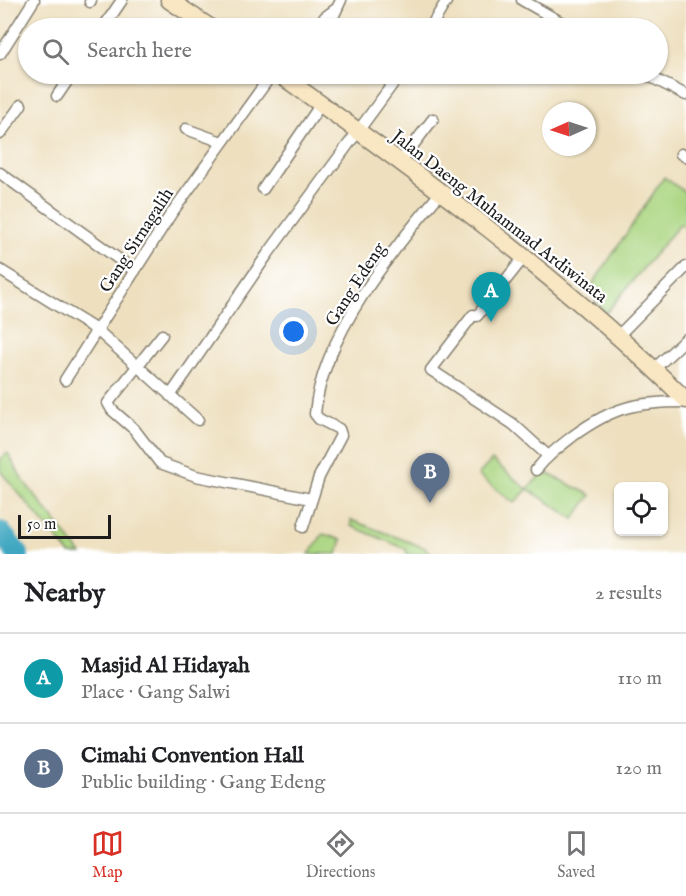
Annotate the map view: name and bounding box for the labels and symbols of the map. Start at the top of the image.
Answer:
north arrow [542,102,596,156]
street label: Jalan Daeng Muhammad Ardiwinata [388,125,612,307]
street label: Gang Sirnagalih [95,184,180,298]
street label: Gang Edeng [321,239,392,331]
pin: A [472,272,510,322]
your location [279,317,308,346]
pin: B [410,454,450,503]
scale bar [18,512,111,540]

